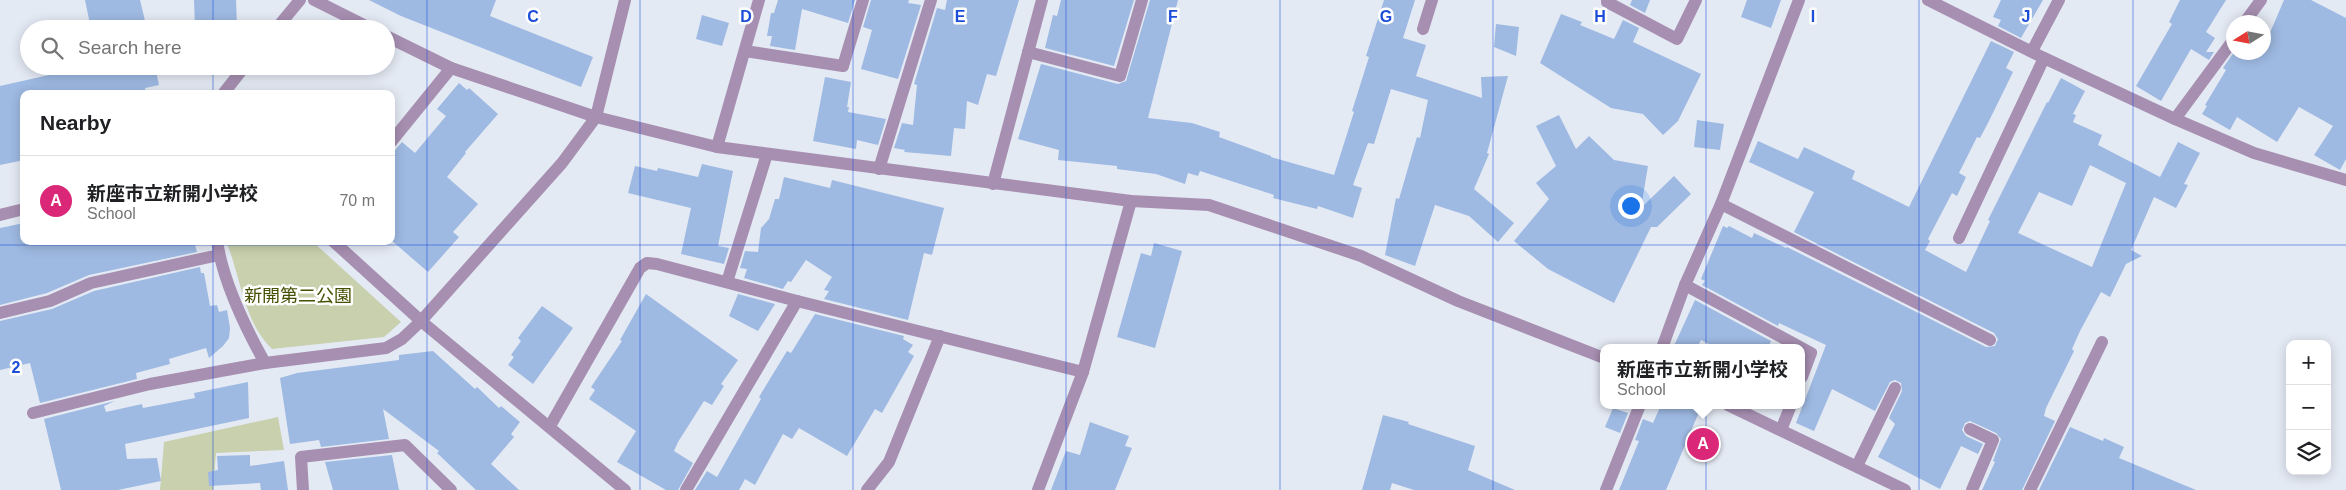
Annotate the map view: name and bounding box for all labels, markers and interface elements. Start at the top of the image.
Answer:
text: C [527,8,539,25]
text: D [740,8,752,25]
text: E [955,8,966,25]
text: F [1168,8,1178,25]
text: G [1380,8,1392,25]
text: H [1594,8,1606,25]
text: I [1811,8,1815,25]
text: J [2022,8,2030,25]
north arrow [2226,15,2271,60]
search box [20,20,395,75]
icon: search [38,34,66,62]
text: Search here [78,37,182,58]
text: Nearby [40,111,111,134]
text: 新座市立新開小学校 [87,183,258,204]
text: A [50,192,62,209]
text: 70 m [339,192,375,209]
your location [1618,193,1644,219]
text: School [87,205,136,222]
park label: 新開第二公園 [244,286,352,306]
map controls [2286,340,2331,475]
button: + [2286,340,2331,385]
popup [1600,344,1805,409]
text: 2 [12,359,21,376]
text: 新座市立新開小学校 [1617,359,1788,380]
text: School [1617,381,1666,398]
button: − [2286,385,2331,430]
pin: A [1687,425,1719,463]
button: layers [2286,430,2331,475]

